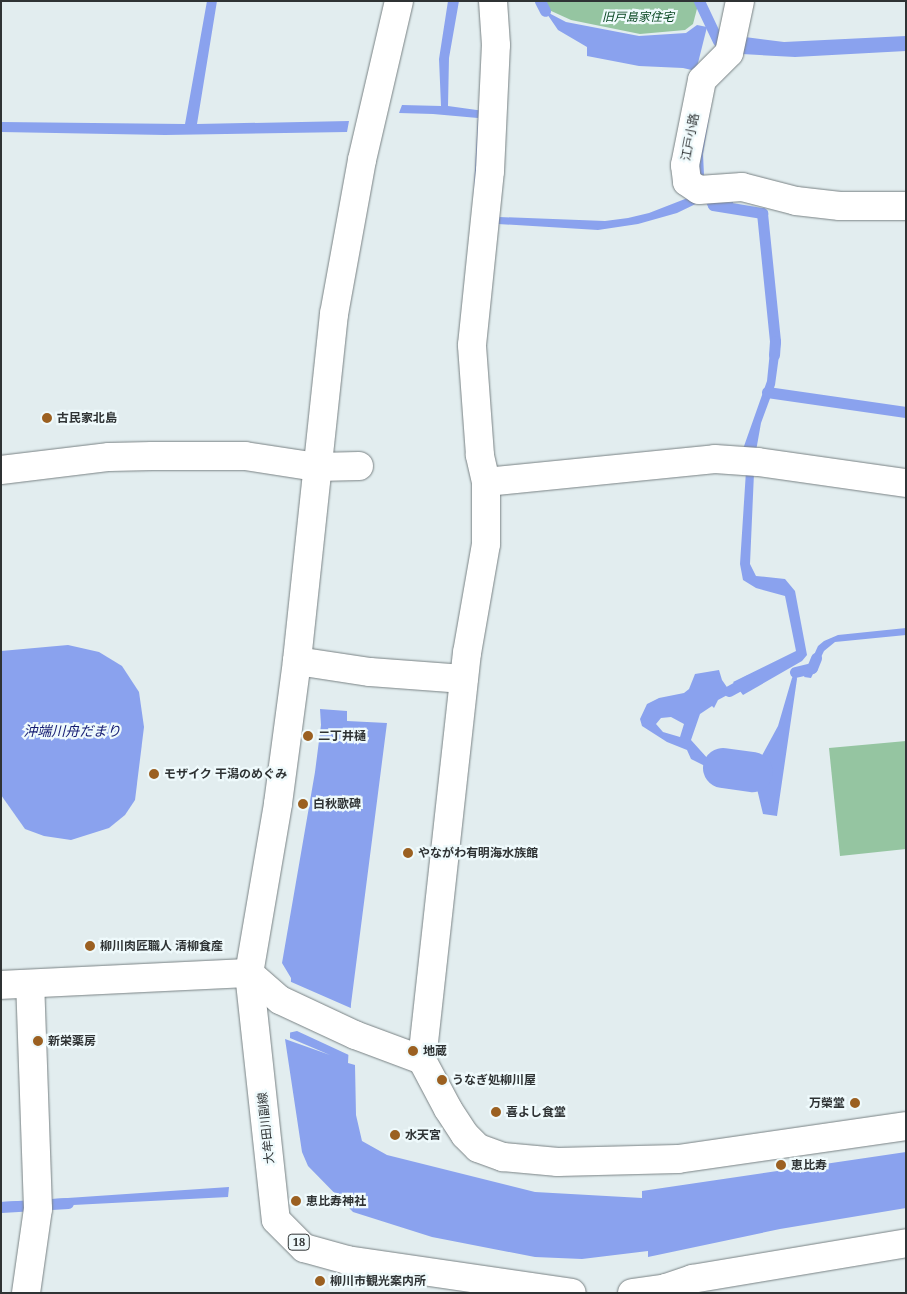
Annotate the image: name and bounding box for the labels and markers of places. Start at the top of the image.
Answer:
place label: 古民家北島 [57,411,117,425]
marker: 古民家北島 [41,412,53,424]
place label: 二丁井樋 [318,729,366,743]
marker: 二丁井樋 [302,730,314,742]
place label: モザイク 干潟のめぐみ [164,767,287,781]
marker: モザイク 干潟のめぐみ [148,768,160,780]
place label: 白秋歌碑 [313,797,361,811]
marker: 白秋歌碑 [297,798,309,810]
place label: やながわ有明海水族館 [418,846,538,860]
marker: やながわ有明海水族館 [402,847,414,859]
place label: 柳川肉匠職人 清柳食産 [100,939,223,953]
marker: 柳川肉匠職人 清柳食産 [84,940,96,952]
place label: 新栄薬房 [48,1034,96,1048]
marker: 新栄薬房 [32,1035,44,1047]
place label: 地蔵 [423,1044,447,1058]
marker: 地蔵 [407,1045,419,1057]
place label: うなぎ処柳川屋 [452,1073,536,1087]
marker: うなぎ処柳川屋 [436,1074,448,1086]
place label: 万榮堂 [809,1096,845,1110]
marker: 万榮堂 [849,1097,861,1109]
place label: 喜よし食堂 [506,1105,566,1119]
marker: 喜よし食堂 [490,1106,502,1118]
place label: 水天宮 [405,1128,441,1142]
marker: 水天宮 [389,1129,401,1141]
place label: 恵比寿 [791,1158,827,1172]
marker: 恵比寿 [775,1159,787,1171]
place label: 恵比寿神社 [306,1194,366,1208]
marker: 恵比寿神社 [290,1195,302,1207]
place label: 柳川市観光案内所 [330,1274,426,1288]
marker: 柳川市観光案内所 [314,1275,326,1287]

